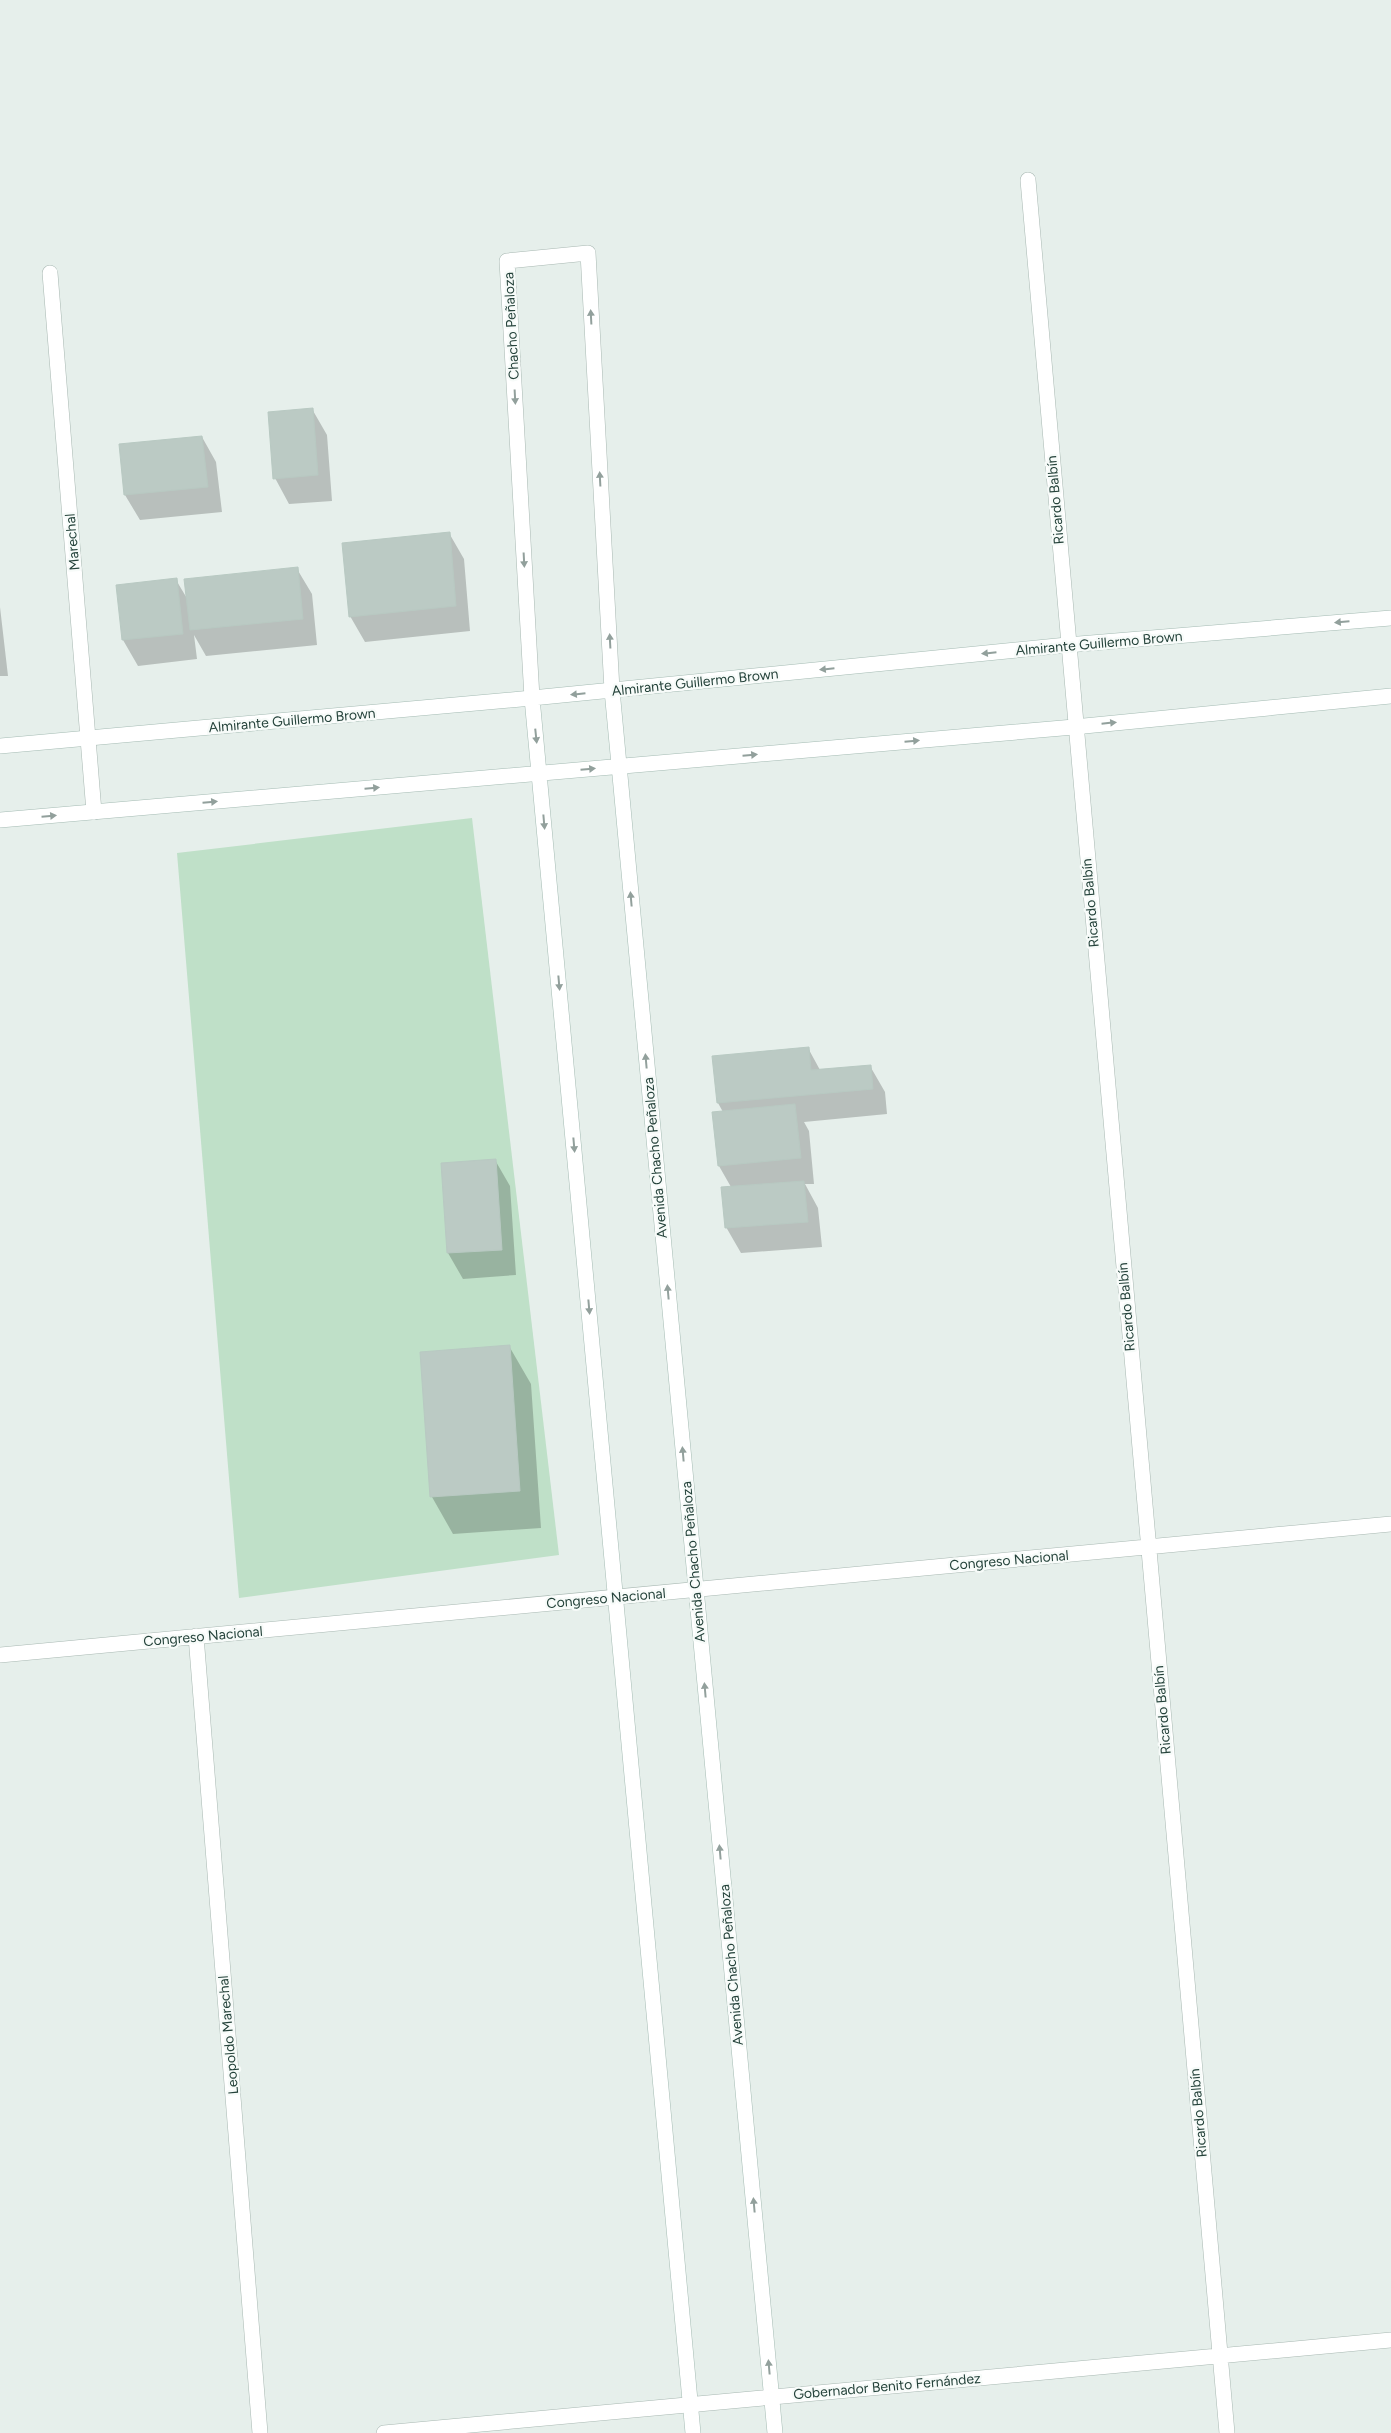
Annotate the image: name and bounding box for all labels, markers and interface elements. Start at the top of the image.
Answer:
street label: Chacho Peñaloza [500,272,523,380]
one-way arrow [587,309,595,325]
one-way arrow [511,390,519,406]
street label: Ricardo Balbín [1043,455,1068,545]
one-way arrow [596,471,604,487]
street label: Marechal [62,513,83,571]
one-way arrow [520,552,528,568]
one-way arrow [1334,618,1350,626]
street label: Almirante Guillermo Brown [1015,628,1183,659]
one-way arrow [605,633,613,649]
one-way arrow [980,649,996,657]
street label: Almirante Guillermo Brown [611,665,779,700]
one-way arrow [819,665,835,673]
one-way arrow [570,690,586,698]
street label: Almirante Guillermo Brown [208,705,376,736]
one-way arrow [1101,719,1117,727]
one-way arrow [532,728,540,744]
one-way arrow [904,737,920,745]
one-way arrow [743,751,759,759]
one-way arrow [581,765,597,773]
one-way arrow [365,783,381,791]
one-way arrow [203,797,219,805]
one-way arrow [41,811,57,819]
one-way arrow [541,814,549,830]
street label: Ricardo Balbín [1078,858,1103,948]
one-way arrow [627,890,635,906]
one-way arrow [555,976,563,992]
one-way arrow [642,1052,650,1068]
street label: Avenida Chacho Peñaloza [640,1077,671,1239]
one-way arrow [570,1138,578,1154]
street label: Ricardo Balbín [1114,1262,1139,1352]
one-way arrow [664,1284,672,1300]
one-way arrow [585,1299,593,1315]
one-way arrow [679,1446,687,1462]
street label: Avenida Chacho Peñaloza [678,1481,709,1643]
street label: Congreso Nacional [949,1547,1069,1574]
street label: Congreso Nacional [546,1585,666,1612]
street label: Congreso Nacional [143,1623,263,1650]
street label: Ricardo Balbín [1150,1665,1175,1755]
one-way arrow [701,1682,709,1698]
one-way arrow [716,1844,724,1860]
street label: Avenida Chacho Peñaloza [716,1884,747,2046]
street label: Leopoldo Marechal [215,1975,242,2095]
street label: Ricardo Balbín [1186,2068,1211,2158]
one-way arrow [750,2197,758,2213]
one-way arrow [765,2359,773,2375]
street label: Gobernador Benito Fernández [793,2370,982,2403]

